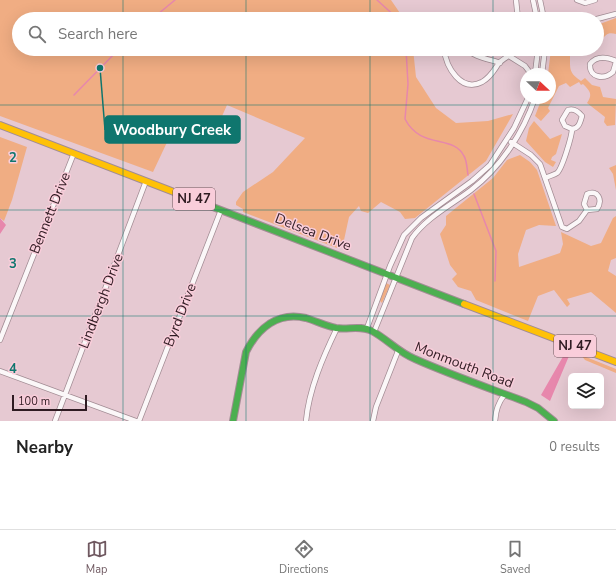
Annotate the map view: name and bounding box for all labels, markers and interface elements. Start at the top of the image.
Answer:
search box [12,12,604,56]
icon: search [26,23,48,45]
text: Search here [58,24,138,44]
north arrow [520,68,556,104]
callout: Woodbury Creek [105,116,240,143]
text: Woodbury Creek [113,120,232,140]
text: 2 [9,149,17,167]
street label: Bennett Drive [25,169,75,257]
road number: NJ 47 [173,188,215,210]
street label: Delsea Drive [272,209,354,255]
street label: Lindbergh Drive [74,251,128,351]
text: 3 [9,255,17,273]
street label: Byrd Drive [159,281,201,349]
road number: NJ 47 [554,335,596,357]
street label: Monmouth Road [412,337,516,393]
text: 4 [9,360,17,378]
map controls [568,373,604,409]
button: layers [568,373,604,409]
scale bar [12,393,87,412]
text: 100 m [18,394,50,409]
text: Nearby [16,436,73,459]
text: 0 results [549,438,600,456]
tab: Map [86,538,108,577]
tab: Directions [279,538,329,577]
tab: Saved [500,538,530,577]

